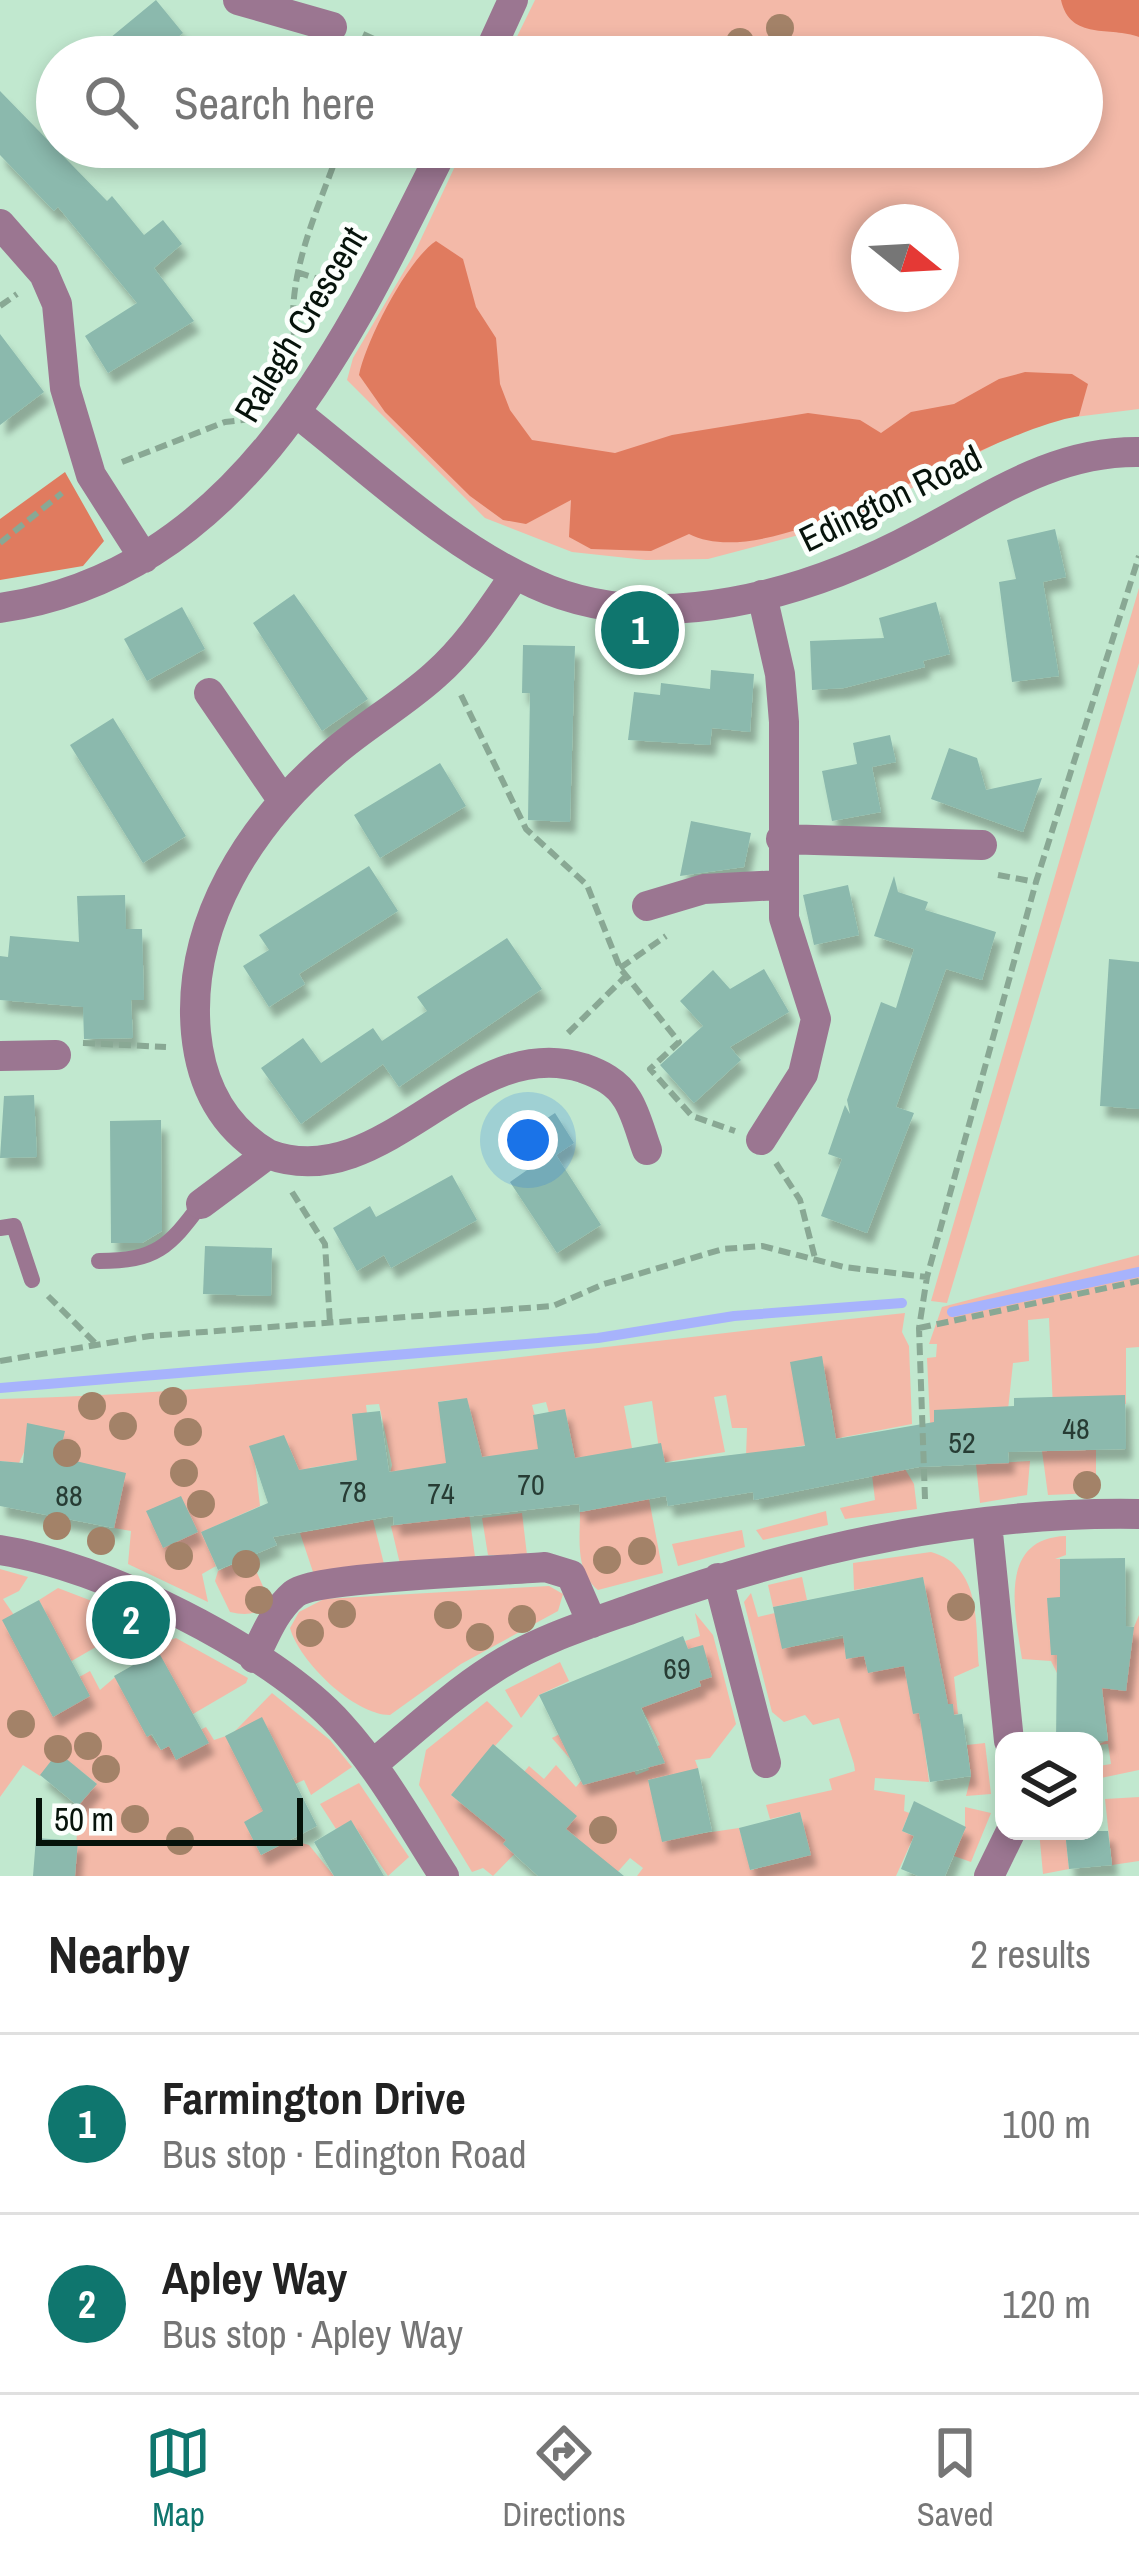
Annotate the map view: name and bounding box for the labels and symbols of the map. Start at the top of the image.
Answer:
north arrow [851,204,959,312]
street label: Ralegh Crescent [223,217,377,431]
street label: Edington Road [791,433,989,563]
pin: 1 [601,585,679,675]
your location [498,1110,558,1170]
house number: 48 [1062,1408,1090,1448]
house number: 52 [948,1422,976,1462]
house number: 70 [517,1464,545,1504]
house number: 78 [339,1471,367,1511]
house number: 74 [427,1473,455,1513]
house number: 88 [55,1475,83,1515]
pin: 2 [92,1575,170,1665]
house number: 69 [663,1648,691,1688]
scale bar [36,1792,303,1845]

